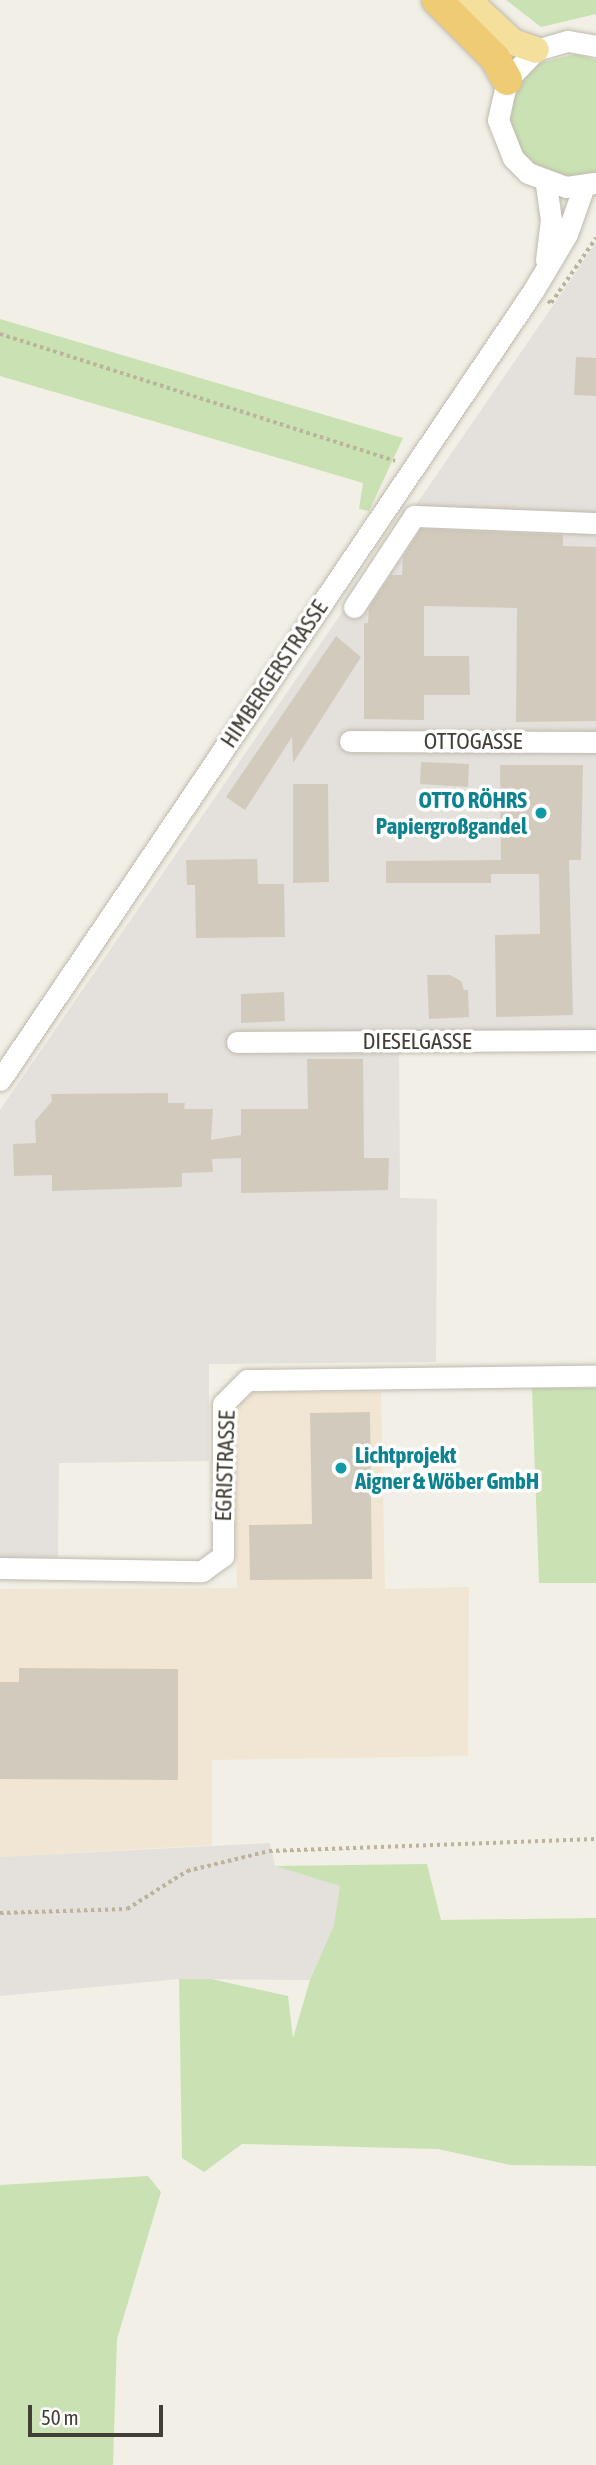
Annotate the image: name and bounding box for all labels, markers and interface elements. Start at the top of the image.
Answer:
street label: HIMBERGERSTRASSE [215,595,333,753]
street label: OTTOGASSE [424,727,522,755]
place label: OTTO RÖHRS Papiergroßgandel [376,786,527,840]
marker: OTTO RÖHRS Papiergroßgandel [533,805,549,821]
street label: DIESELGASSE [362,1027,472,1055]
street label: EGRISTRASSE [209,1410,241,1522]
place label: Lichtprojekt Aigner & Wöber GmbH [355,1441,539,1495]
marker: Lichtprojekt Aigner & Wöber GmbH [333,1460,349,1476]
scale bar [32,2392,166,2436]
text: 50 m [41,2405,79,2429]

